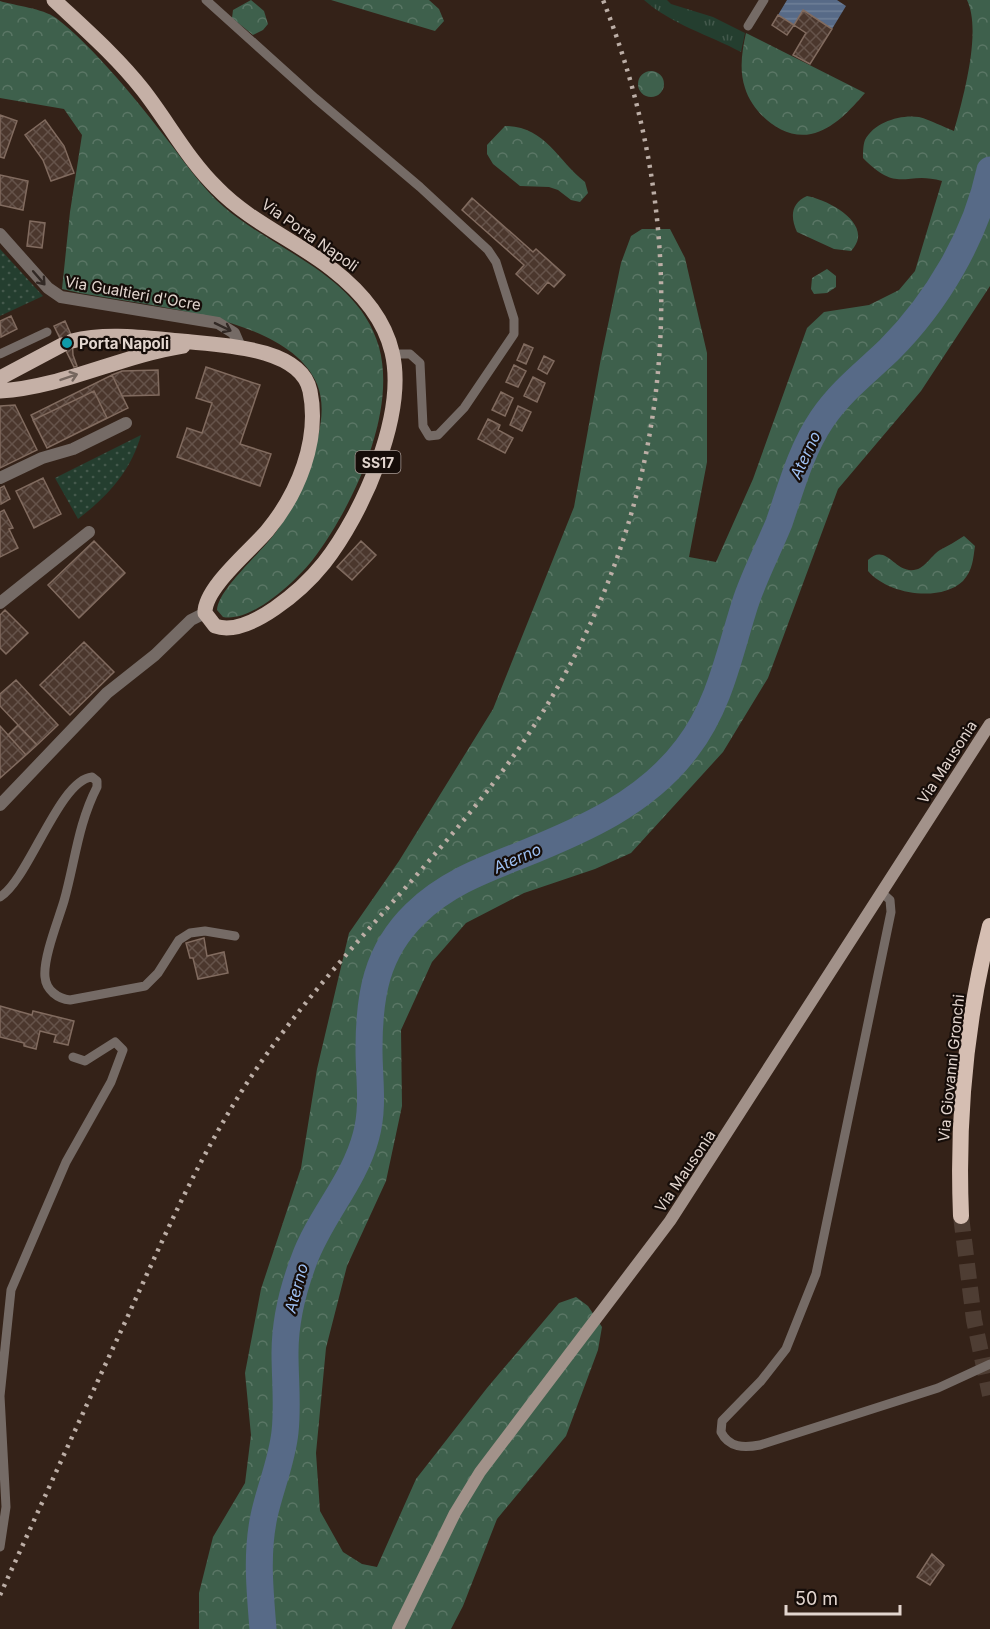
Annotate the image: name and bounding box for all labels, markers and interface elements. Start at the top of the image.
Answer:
street label: Via Porta Napoli [258,195,362,275]
one-way arrow [32,270,46,285]
street label: Via Gualtieri d'Ocre [63,272,203,314]
one-way arrow [213,321,231,333]
place label: Porta Napoli [79,334,169,353]
marker: Porta Napoli [60,336,74,350]
one-way arrow [59,371,78,382]
water label: Aterno [785,428,825,483]
road number: SS17 [356,451,400,473]
street label: Via Mausonia [913,717,981,807]
water label: Aterno [489,839,544,878]
street label: Via Giovanni Gronchi [934,993,968,1143]
street label: Via Mausonia [650,1126,720,1216]
water label: Aterno [280,1261,312,1316]
scale bar [786,1578,900,1616]
text: 50 m [795,1588,838,1609]

